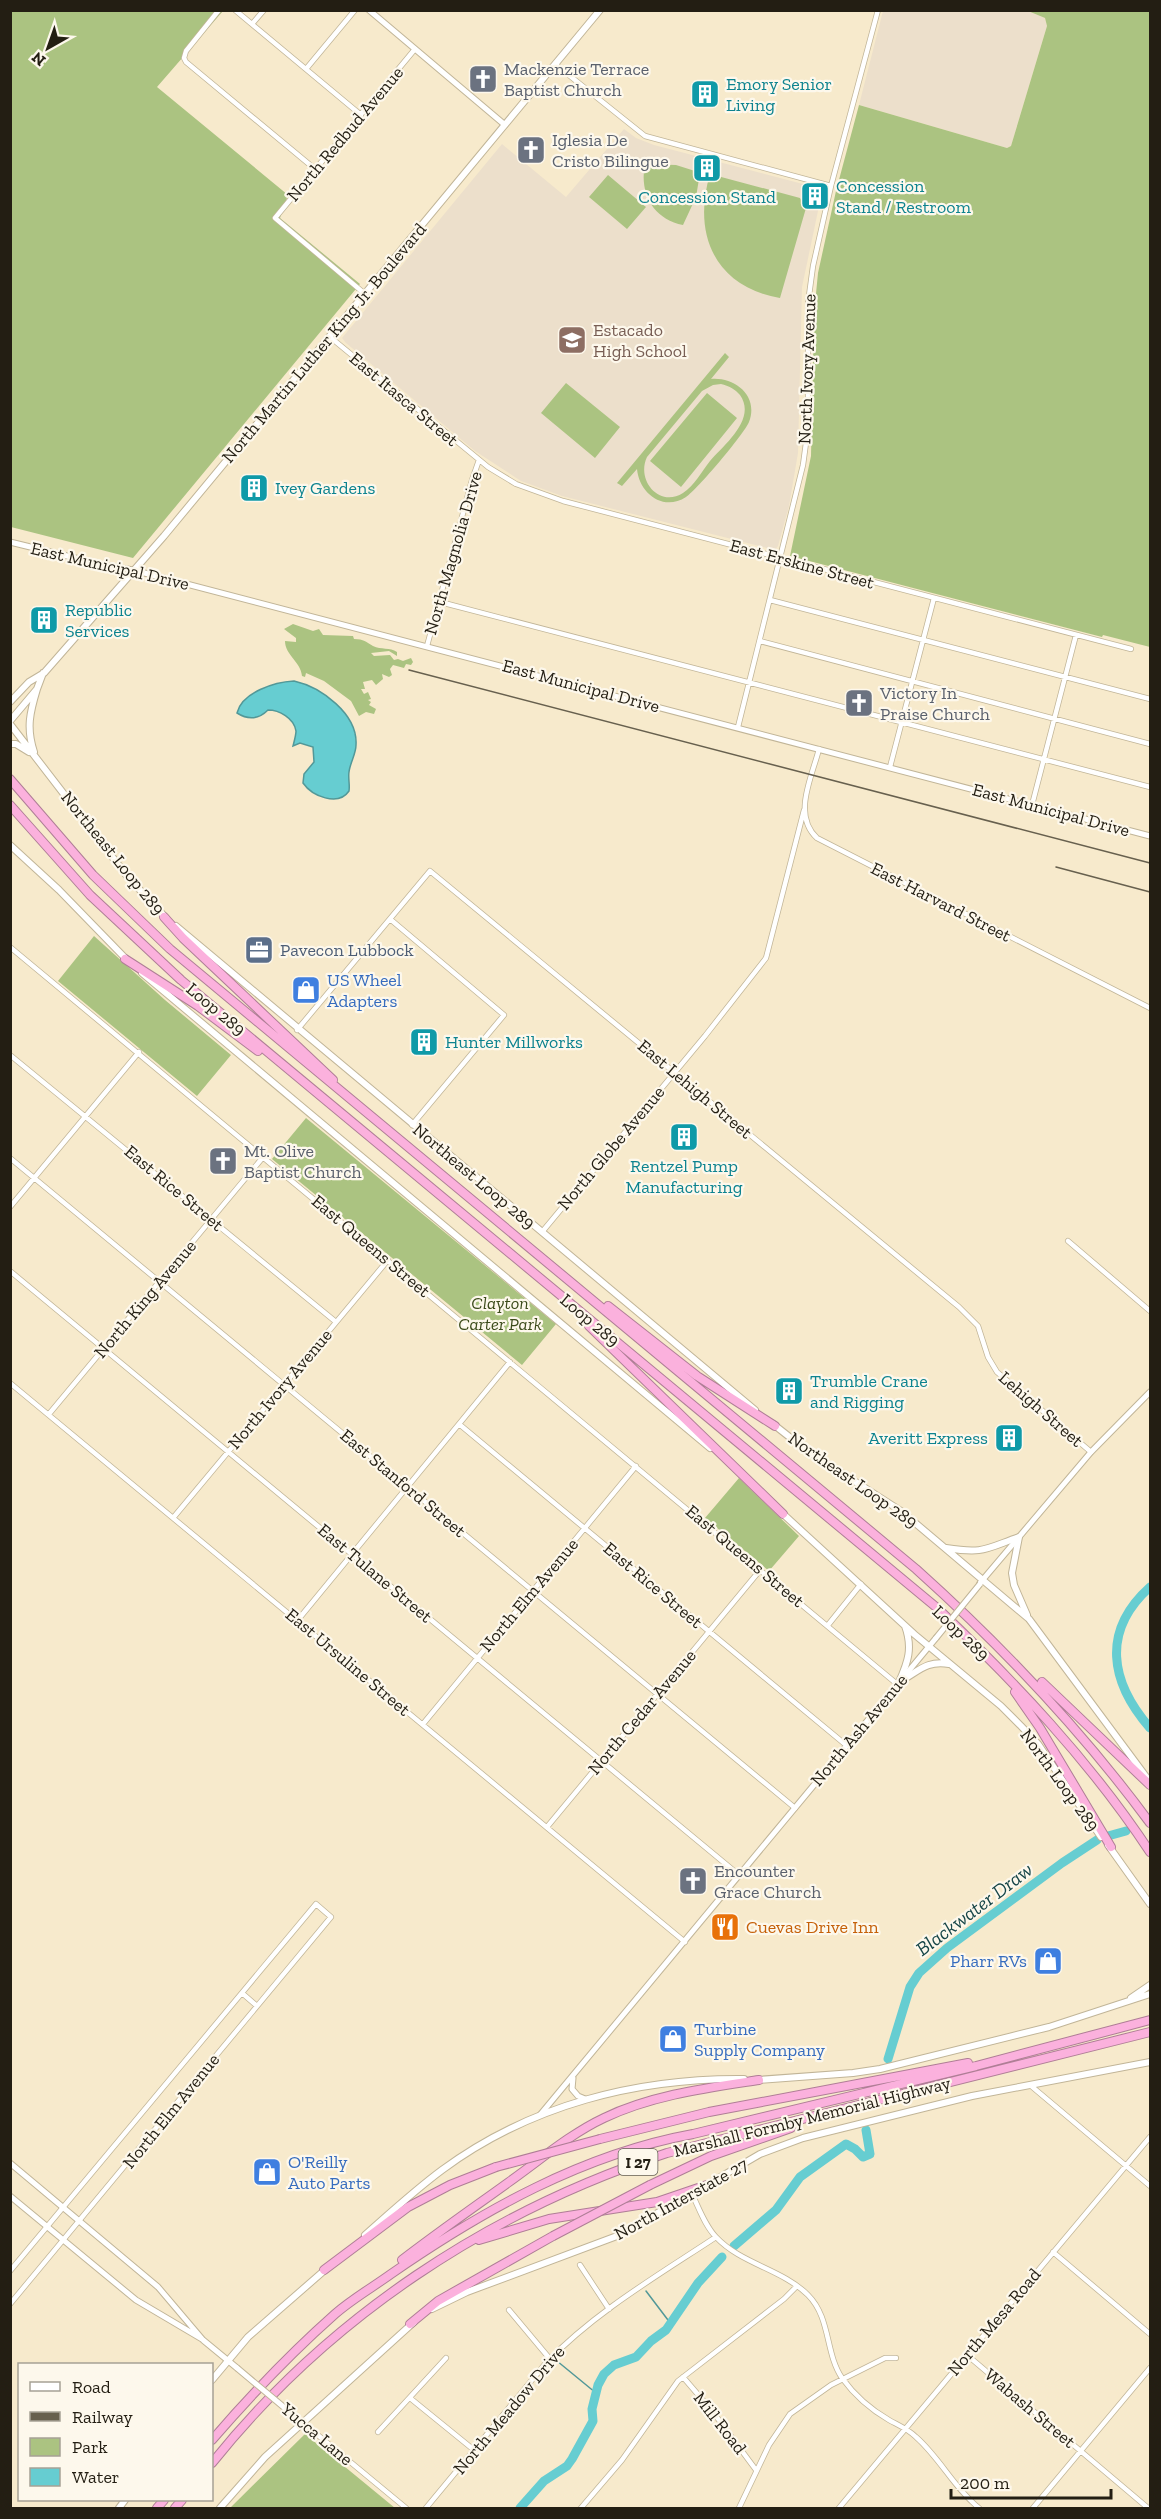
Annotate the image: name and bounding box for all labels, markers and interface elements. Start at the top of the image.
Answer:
north arrow [18,18,78,78]
text: N [28,48,49,70]
place label: Mackenzie Terrace Baptist Church [504,58,649,101]
street label: North Redbud Avenue [282,62,408,206]
church icon: Mackenzie Terrace Baptist Church [467,63,499,95]
place label: Emory Senior Living [726,73,832,116]
building icon: Emory Senior Living [689,78,721,110]
place label: Iglesia De Cristo Bilingue [552,129,669,172]
church icon: Iglesia De Cristo Bilingue [515,134,547,166]
building icon: Concession Stand [691,152,723,184]
place label: Concession Stand / Restroom [836,175,971,218]
building icon: Concession Stand / Restroom [799,180,831,212]
place label: Concession Stand [638,186,776,208]
street label: North Martin Luther King Jr. Boulevard [217,218,431,467]
street label: North Ivory Avenue [793,293,821,445]
place label: Estacado High School [593,319,687,362]
school or university icon: Estacado High School [556,324,588,356]
street label: East Itasca Street [345,347,463,451]
street label: North Magnolia Drive [419,469,487,637]
building icon: Ivey Gardens [238,472,270,504]
place label: Ivey Gardens [275,477,375,499]
street label: East Erskine Street [727,534,877,594]
street label: East Municipal Drive [29,537,191,595]
place label: Republic Services [65,599,132,642]
building icon: Republic Services [28,604,60,636]
street label: East Municipal Drive [500,654,662,718]
place label: Victory In Praise Church [879,682,990,725]
church icon: Victory In Praise Church [843,687,875,719]
street label: East Municipal Drive [970,778,1132,842]
street label: Northeast Loop 289 [56,787,170,919]
street label: East Harvard Street [867,857,1015,947]
office icon: Pavecon Lubbock [243,934,275,966]
place label: Pavecon Lubbock [280,939,414,961]
place label: US Wheel Adapters [327,969,402,1012]
shop icon: US Wheel Adapters [290,974,322,1006]
street label: Loop 289 [182,978,250,1040]
building icon: Hunter Millworks [408,1026,440,1058]
place label: Hunter Millworks [445,1031,583,1053]
street label: East Lehigh Street [633,1035,757,1143]
street label: North Globe Avenue [553,1081,669,1215]
street label: Northeast Loop 289 [408,1118,540,1234]
building icon: Rentzel Pump Manufacturing [668,1121,700,1153]
street label: East Rice Street [120,1140,228,1236]
place label: Mt. Olive Baptist Church [244,1140,362,1183]
church icon: Mt. Olive Baptist Church [207,1145,239,1177]
place label: Rentzel Pump Manufacturing [625,1155,743,1198]
street label: East Queens Street [307,1190,435,1302]
street label: North King Avenue [89,1235,201,1363]
street label: Loop 289 [556,1289,624,1351]
park label: Clayton Carter Park [458,1292,542,1335]
street label: North Ivory Avenue [223,1324,337,1454]
street label: Lehigh Street [994,1366,1088,1452]
place label: Trumble Crane and Rigging [810,1370,928,1413]
building icon: Trumble Crane and Rigging [773,1375,805,1407]
building icon: Averitt Express [993,1422,1025,1454]
street label: East Stanford Street [336,1424,470,1542]
street label: Northeast Loop 289 [784,1427,922,1533]
place label: Averitt Express [868,1427,988,1449]
street label: East Queens Street [681,1500,809,1612]
street label: East Tulane Street [313,1519,437,1627]
street label: North Elm Avenue [475,1534,583,1656]
street label: East Rice Street [599,1537,707,1633]
street label: Loop 289 [928,1601,994,1665]
street label: East Ursuline Street [281,1603,415,1721]
street label: North Cedar Avenue [583,1645,701,1779]
street label: North Ash Avenue [806,1669,912,1791]
street label: North Loop 289 [1016,1725,1104,1835]
water label: Blackwater Draw [911,1857,1037,1961]
place label: Encounter Grace Church [714,1860,821,1903]
church icon: Encounter Grace Church [677,1865,709,1897]
restaurant icon: Cuevas Drive Inn [709,1911,741,1943]
place label: Cuevas Drive Inn [746,1916,879,1938]
shop icon: Pharr RVs [1032,1945,1064,1977]
place label: Pharr RVs [950,1950,1027,1972]
place label: Turbine Supply Company [694,2018,826,2061]
shop icon: Turbine Supply Company [657,2023,689,2055]
street label: North Elm Avenue [118,2049,224,2173]
street label: Marshall Formby Memorial Highway [671,2072,954,2162]
road number: I 27 [618,2149,658,2175]
place label: O'Reilly Auto Parts [288,2151,371,2194]
street label: North Interstate 27 [610,2153,752,2245]
shop icon: O'Reilly Auto Parts [251,2156,283,2188]
street label: North Mesa Road [943,2264,1045,2380]
street label: North Meadow Drive [449,2341,569,2479]
legend [18,2363,213,2501]
street label: Wabash Street [980,2363,1080,2453]
text: Road [72,2376,111,2398]
street label: Mill Road [689,2387,751,2459]
street label: Yucca Lane [276,2397,357,2470]
text: Railway [72,2406,134,2428]
text: Park [72,2436,108,2458]
scale bar [951,2462,1112,2500]
text: Water [72,2466,119,2488]
text: 200 m [960,2472,1010,2494]

